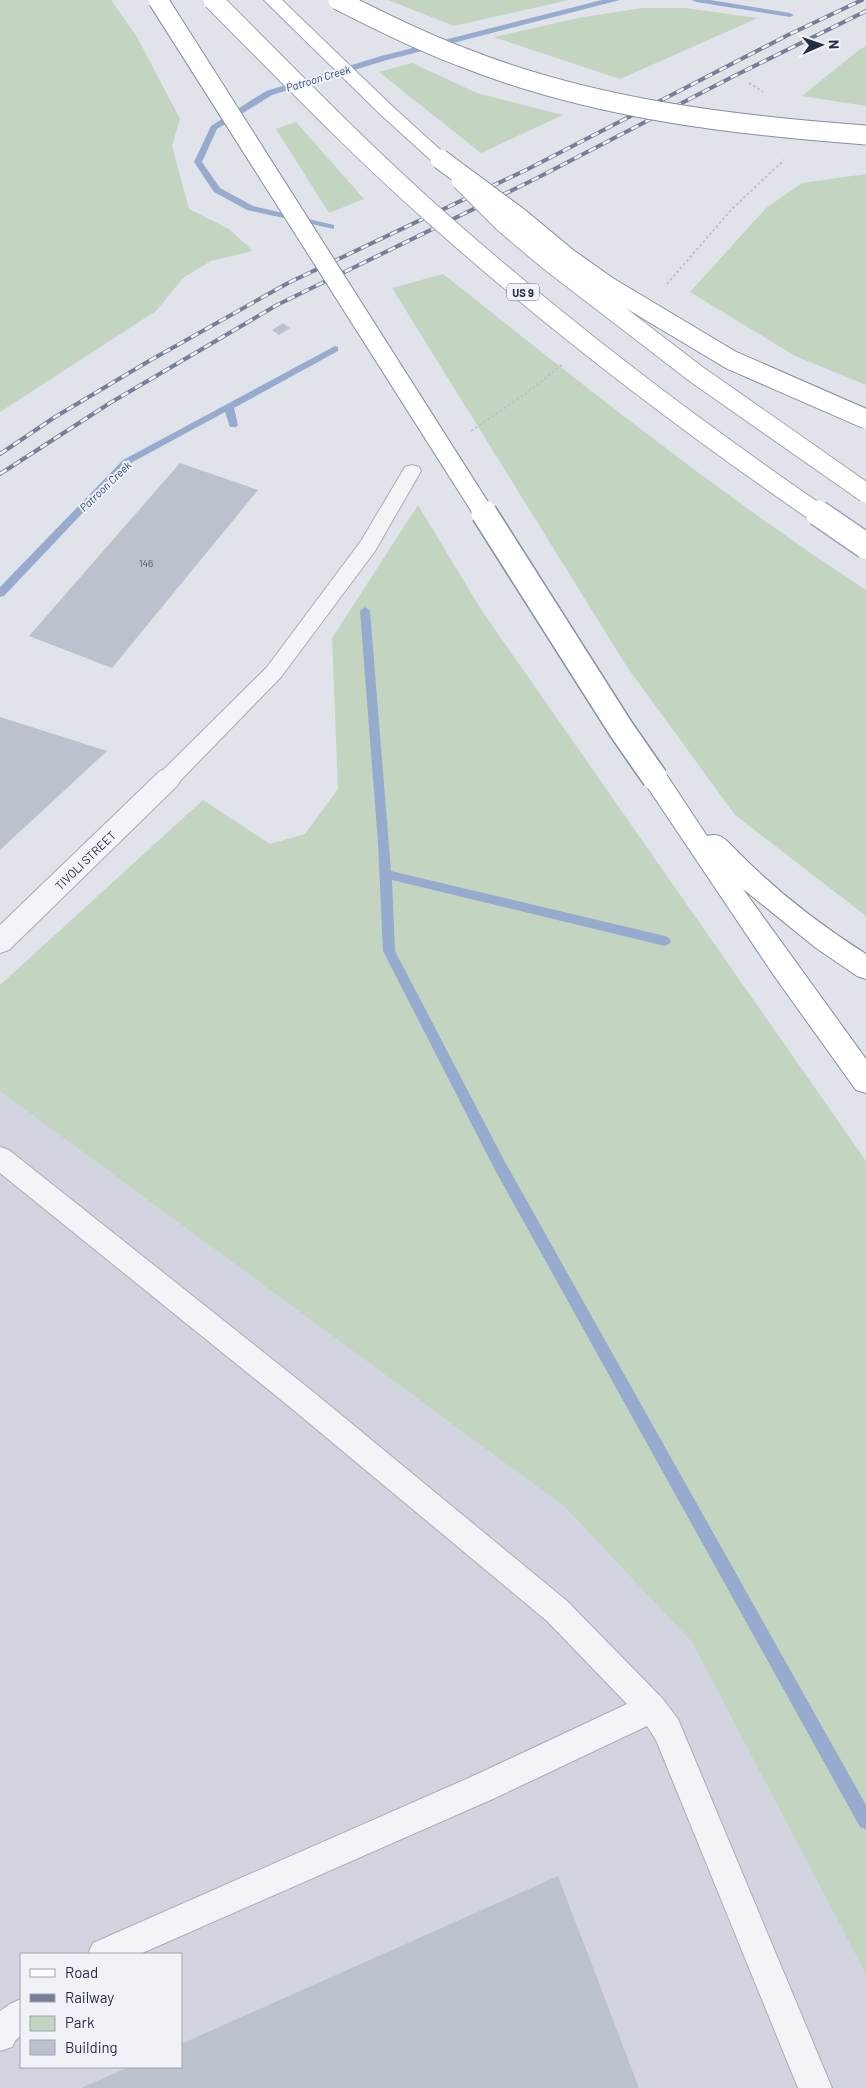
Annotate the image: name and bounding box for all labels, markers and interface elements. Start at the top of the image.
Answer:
north arrow [796,20,846,70]
text: N [826,40,843,49]
water label: Patroon Creek [284,62,352,94]
road number: US 9 [507,284,539,300]
water label: Patroon Creek [77,458,134,514]
house number: 146 [139,557,153,569]
street label: TIVOLI STREET [52,827,118,892]
legend [20,1953,182,2068]
text: Road [65,1963,98,1981]
text: Railway [65,1988,114,2006]
text: Park [65,2013,95,2031]
text: Building [65,2038,118,2056]

